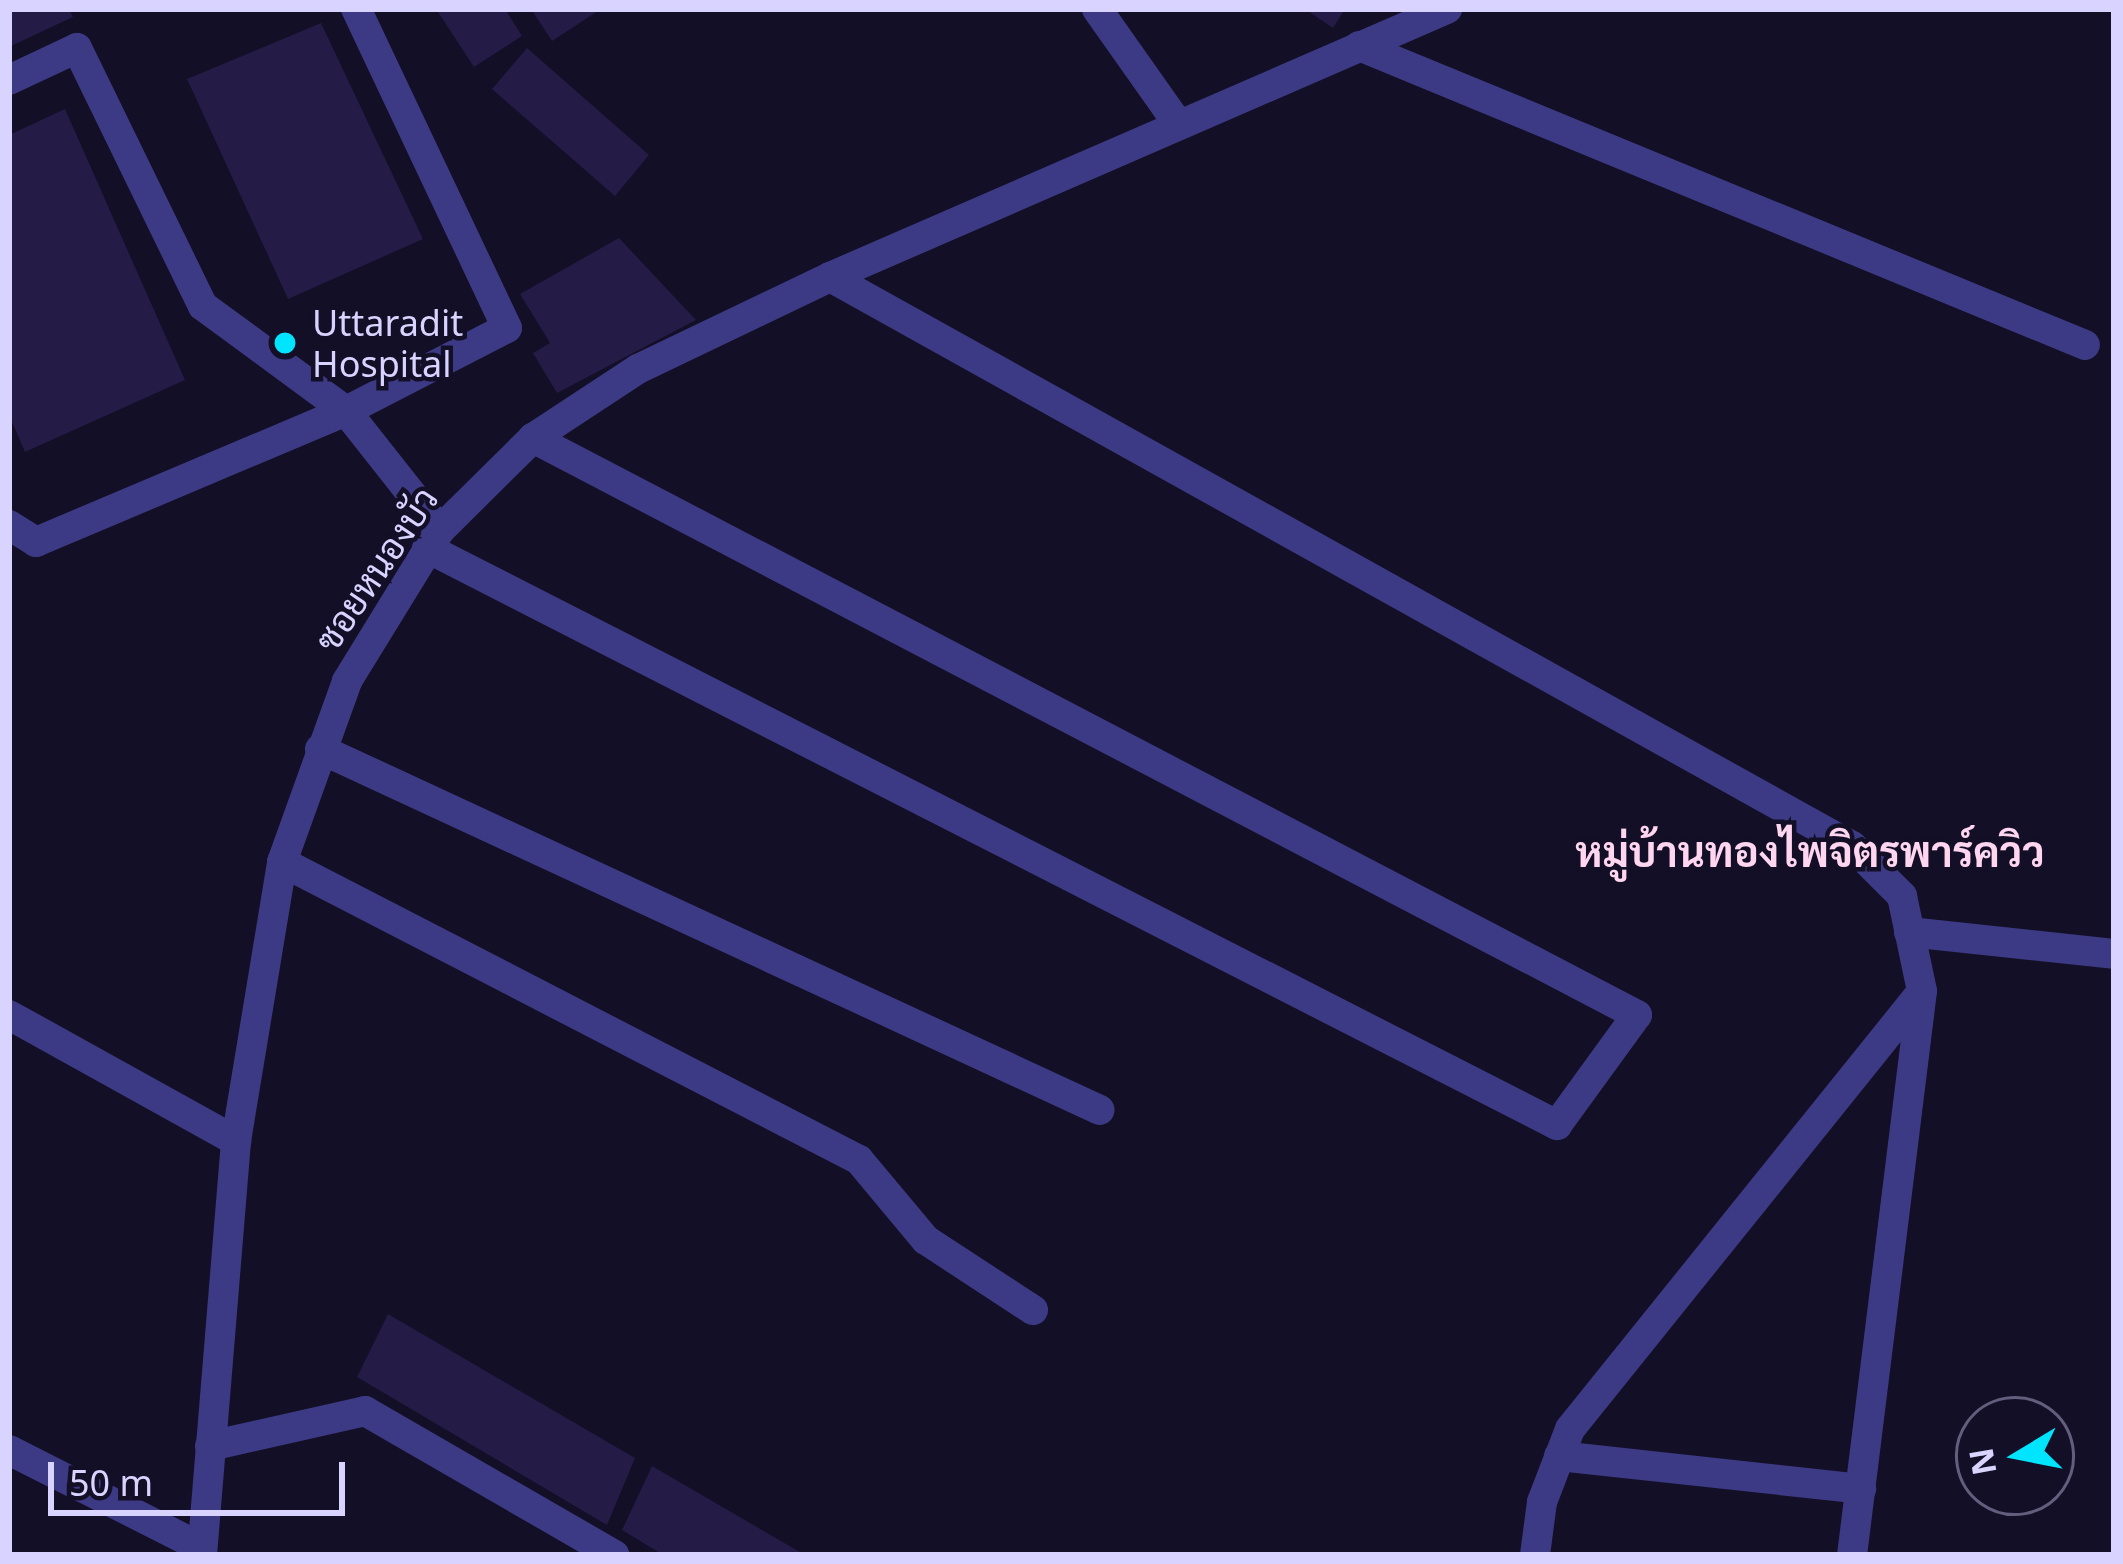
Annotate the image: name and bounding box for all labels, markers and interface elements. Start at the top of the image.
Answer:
place label: Uttaradit Hospital [312,300,463,385]
marker: Uttaradit Hospital [269,327,301,359]
street label: ซอยหนองบัว [305,479,447,659]
district label: หมู่บ้านทองไพจิตรพาร์ควิว [1575,826,2045,876]
north arrow [1955,1396,2075,1516]
scale bar [54,1438,351,1512]
text: N [1958,1445,2006,1479]
text: 50 m [69,1458,153,1507]

